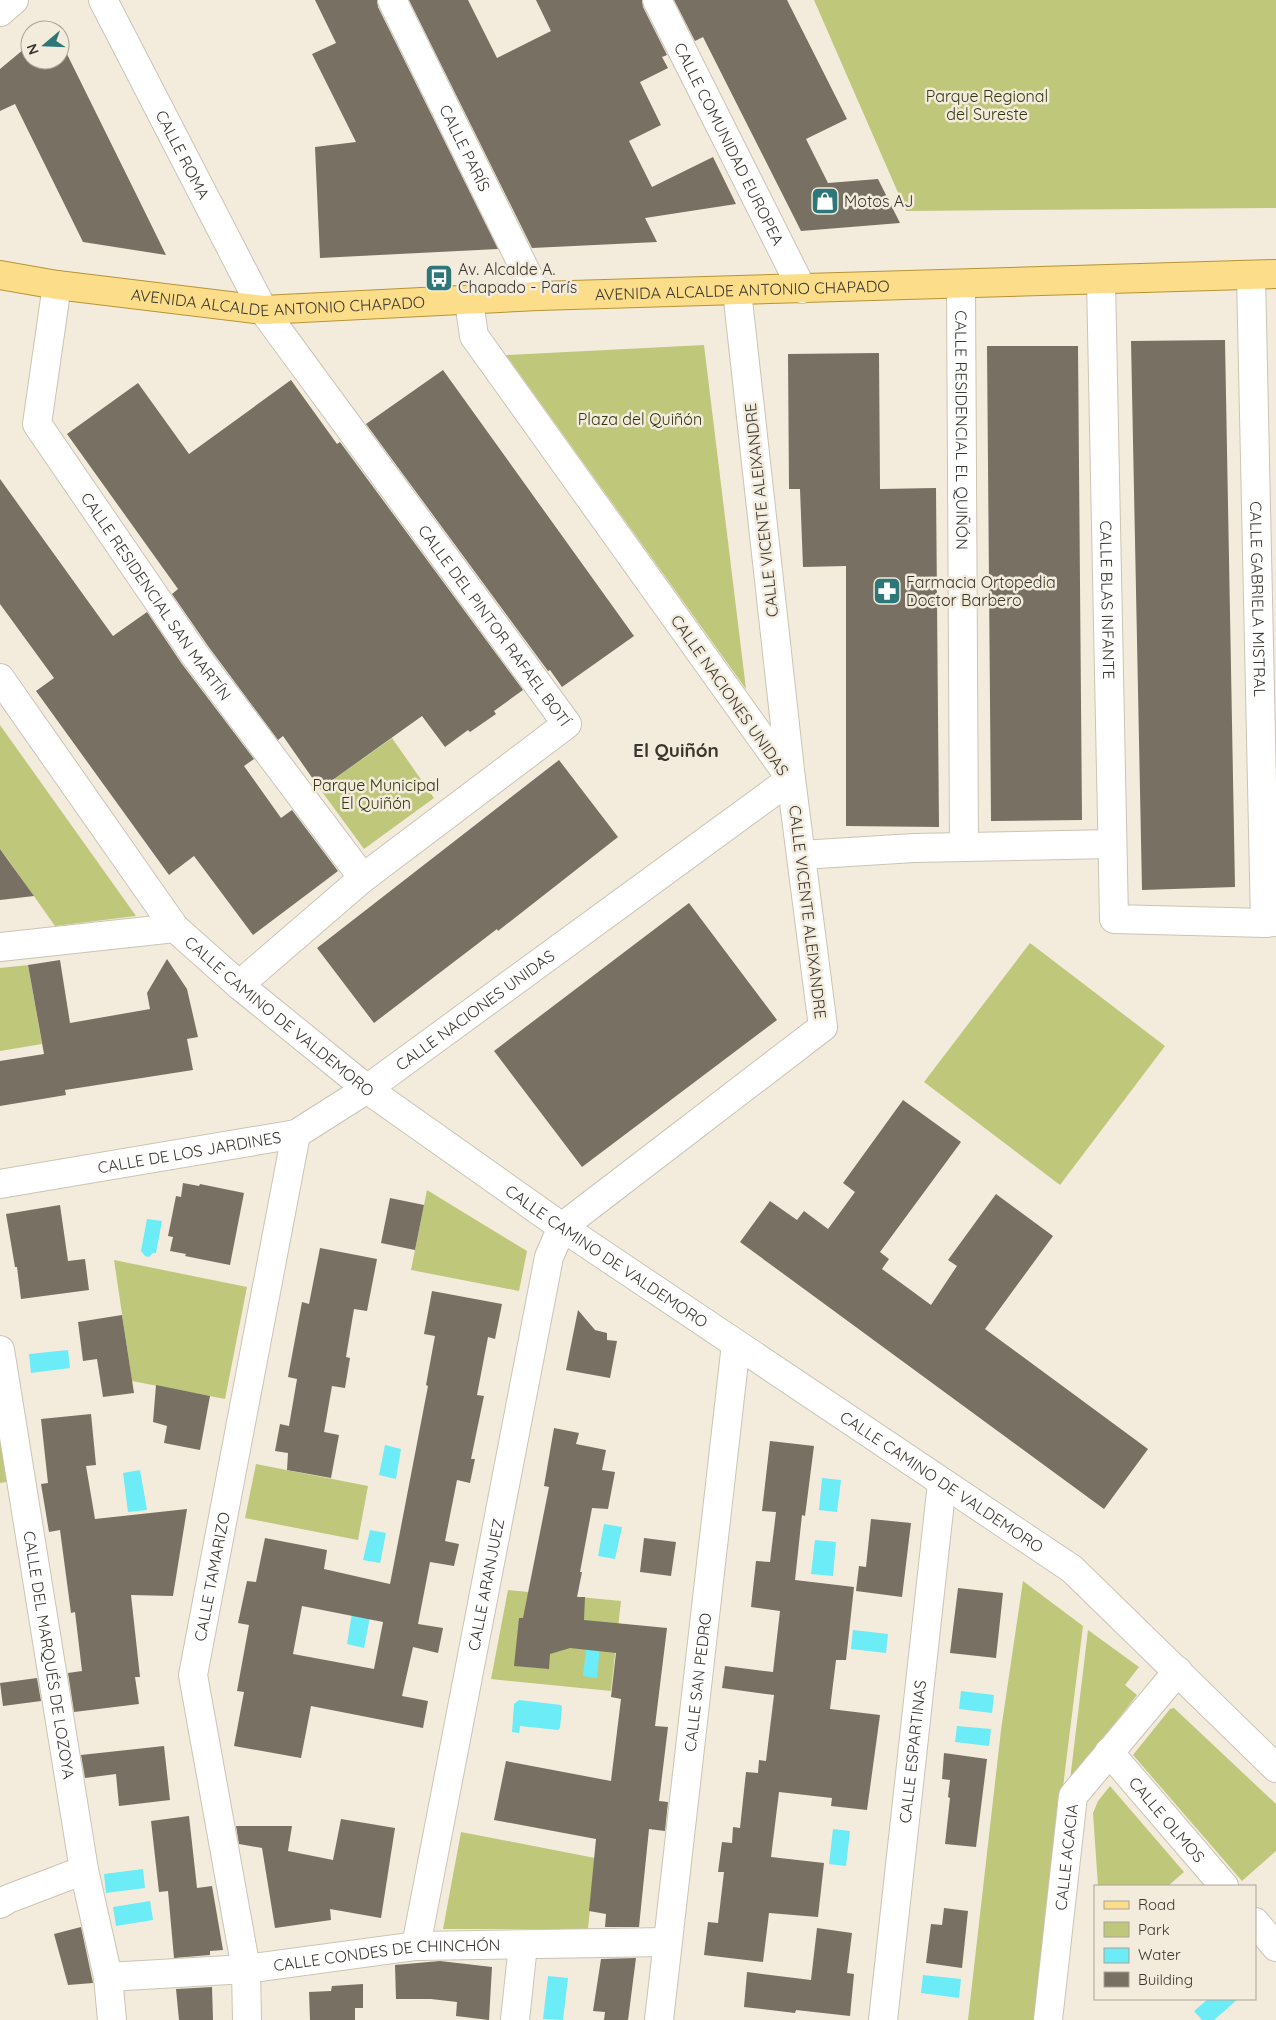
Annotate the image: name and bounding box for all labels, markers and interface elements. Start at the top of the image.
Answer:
north arrow [20,20,70,70]
street label: CALLE COMUNIDAD EUROPEA [670,39,788,249]
text: N [23,41,43,57]
park label: Parque Regional del Sureste [926,86,1048,124]
street label: CALLE PARÍS [435,101,495,195]
street label: CALLE ROMA [152,107,214,203]
shop icon: Motos AJ [810,186,840,216]
place label: Motos AJ [844,191,913,211]
place label: Av. Alcalde A. Chapado - París [458,259,577,297]
bus stop icon: Av. Alcalde A. Chapado - París [424,263,454,293]
street label: AVENIDA ALCALDE ANTONIO CHAPADO [595,276,890,304]
street label: AVENIDA ALCALDE ANTONIO CHAPADO [130,284,425,320]
street label: CALLE RESIDENCIAL EL QUIÑÓN [951,310,972,550]
street label: CALLE VICENTE ALEIXANDRE [740,402,782,618]
park label: Plaza del Quiñón [578,409,702,429]
street label: CALLE RESIDENCIAL SAN MARTÍN [77,489,236,704]
street label: CALLE GABRIELA MISTRAL [1246,501,1270,698]
street label: CALLE BLAS INFANTE [1096,520,1119,680]
street label: CALLE DEL PINTOR RAFAEL BOTÍ [414,521,576,731]
place label: Farmacia Ortopedia Doctor Barbero [906,572,1056,610]
pharmacy icon: Farmacia Ortopedia Doctor Barbero [872,576,902,606]
street label: CALLE NACIONES UNIDAS [667,611,793,779]
district label: El Quiñón [633,738,719,762]
park label: Parque Municipal El Quiñón [313,775,439,813]
street label: CALLE VICENTE ALEIXANDRE [785,804,831,1020]
street label: CALLE CAMINO DE VALDEMORO [181,932,378,1101]
street label: CALLE NACIONES UNIDAS [392,945,558,1075]
street label: CALLE DE LOS JARDINES [96,1127,282,1177]
street label: CALLE CAMINO DE VALDEMORO [502,1180,712,1332]
street label: CALLE CAMINO DE VALDEMORO [836,1406,1047,1557]
street label: CALLE TAMARIZO [190,1510,234,1643]
street label: CALLE ARANJUEZ [463,1517,508,1653]
street label: CALLE DEL MARQUÉS DE LOZOYA [19,1529,79,1781]
street label: CALLE SAN PEDRO [680,1612,715,1753]
street label: CALLE ESPARTINAS [895,1679,930,1824]
street label: CALLE OLMOS [1125,1773,1209,1866]
street label: CALLE ACACIA [1050,1803,1082,1911]
legend [1094,1885,1256,2000]
text: Road [1138,1895,1175,1914]
text: Park [1138,1920,1170,1939]
street label: CALLE CONDES DE CHINCHÓN [272,1935,500,1975]
text: Water [1138,1945,1181,1964]
text: Building [1138,1970,1193,1989]

